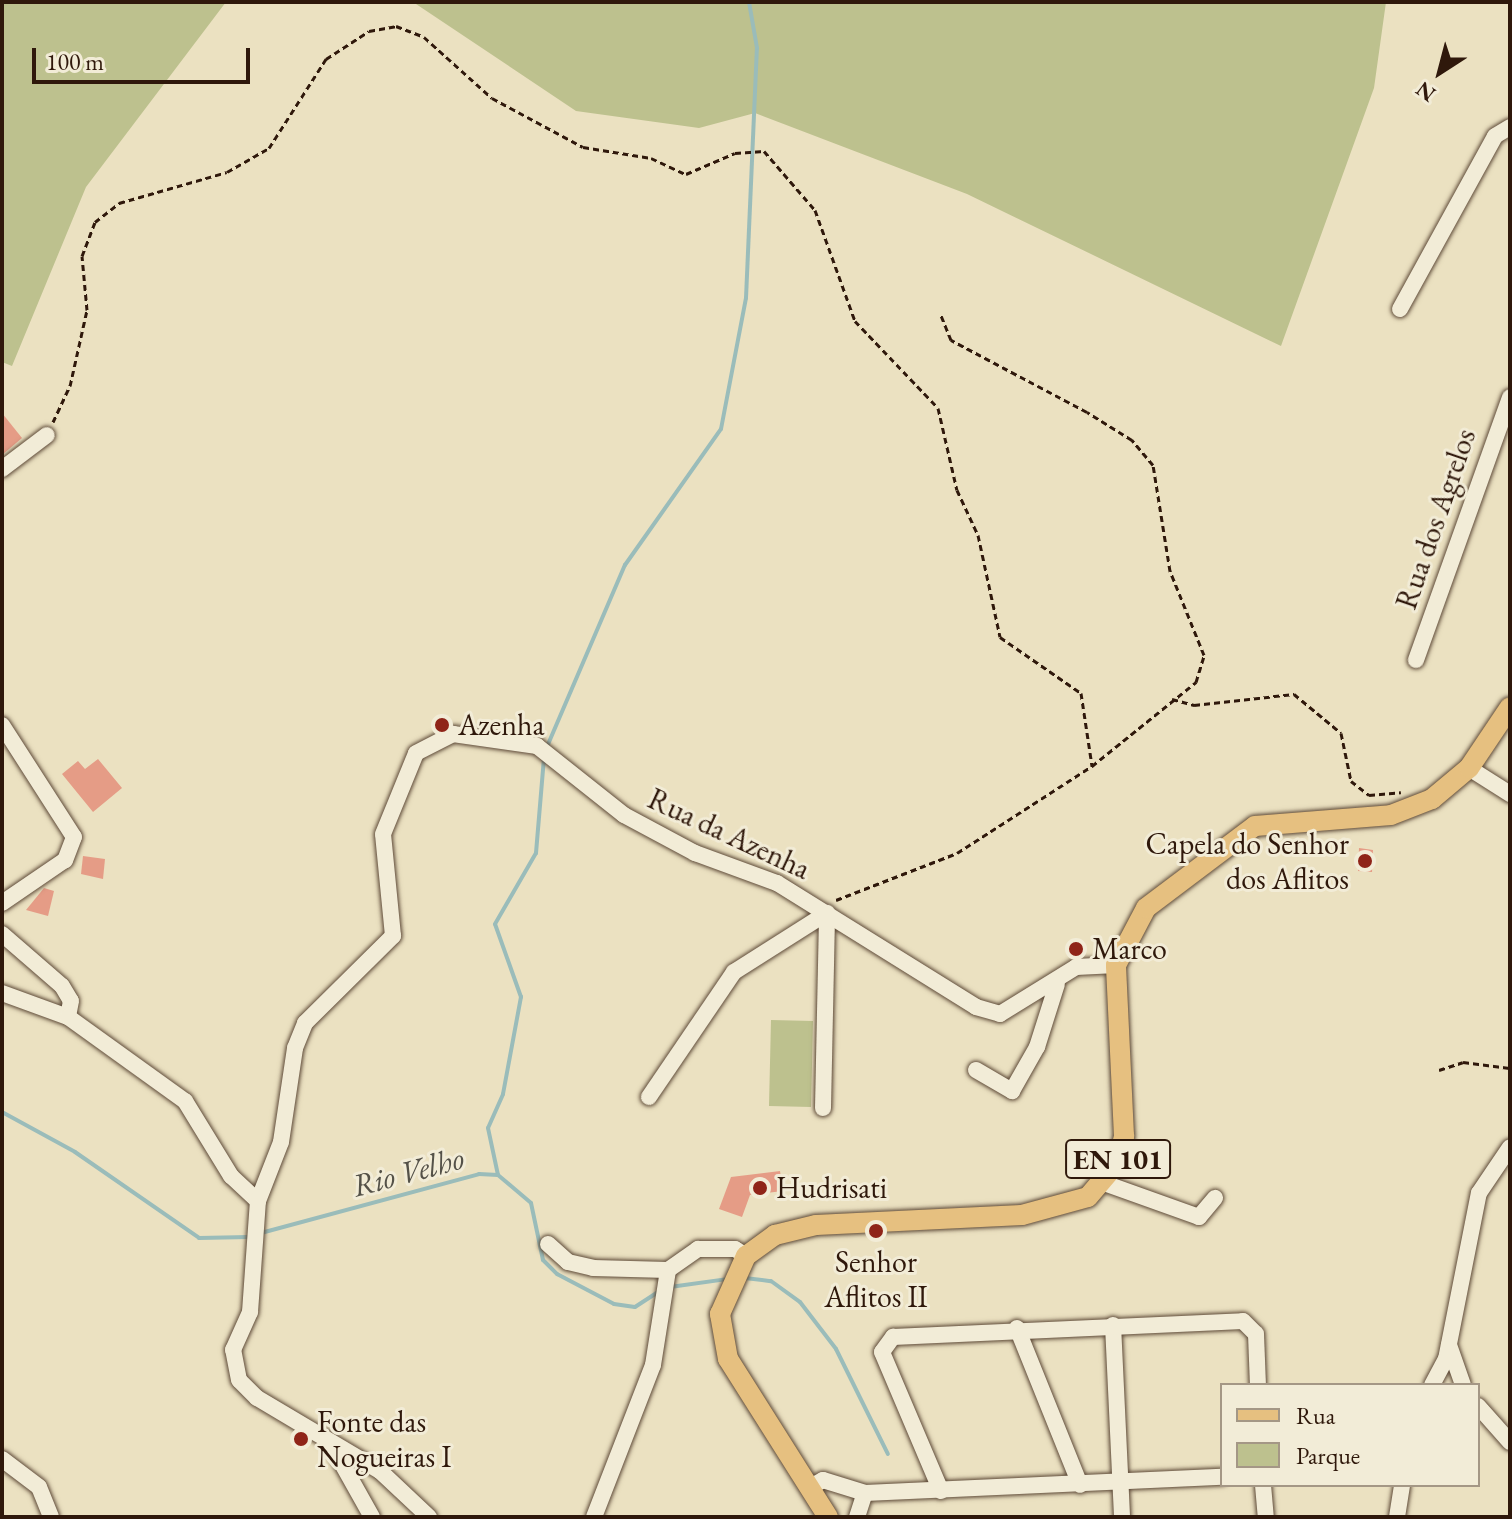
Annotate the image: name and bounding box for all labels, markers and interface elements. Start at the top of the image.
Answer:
scale bar [36,32,254,82]
north arrow [1400,32,1480,112]
text: 100 m [46,46,104,77]
text: N [1410,75,1441,109]
street label: Rua dos Agrelos [1388,424,1484,614]
place label: Azenha [458,707,544,743]
marker: Azenha [433,716,451,734]
street label: Rua da Azenha [642,781,816,887]
place label: Capela do Senhor dos Aflitos [1145,826,1349,896]
marker: Capela do Senhor dos Aflitos [1356,852,1374,870]
place label: Marco [1092,931,1167,967]
marker: Marco [1067,940,1085,958]
road number: EN 101 [1064,1135,1172,1183]
water label: Rio Velho [348,1139,468,1205]
place label: Hudrisati [776,1170,887,1206]
marker: Hudrisati [751,1179,769,1197]
marker: Senhor Aflitos II [867,1222,885,1240]
place label: Senhor Aflitos II [824,1244,928,1314]
legend [1220,1383,1480,1487]
text: Rua [1296,1400,1335,1431]
place label: Fonte das Nogueiras I [317,1404,451,1474]
marker: Fonte das Nogueiras I [292,1430,310,1448]
text: Parque [1296,1440,1360,1471]

